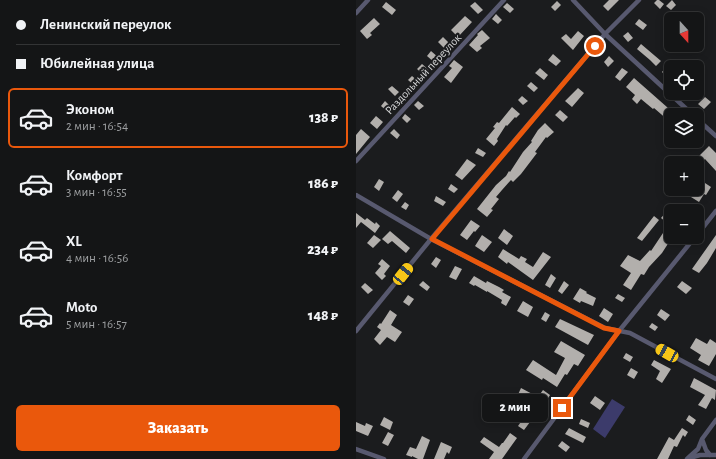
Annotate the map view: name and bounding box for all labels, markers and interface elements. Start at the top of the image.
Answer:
north arrow [664,12,704,52]
map controls [664,12,704,244]
text: Ленинский переулок [40,17,171,32]
street label: Раздольный переулок [383,31,464,117]
route start [586,37,604,55]
text: Юбилейная улица [40,56,154,71]
button: locate [664,60,704,100]
icon: car [18,100,54,136]
text: Эконом [66,102,114,117]
button: layers [664,108,704,148]
text: 138 ₽ [309,110,338,125]
text: 2 мин · 16:54 [66,120,128,133]
button: + [664,156,704,196]
icon: car [18,166,54,202]
text: Комфорт [66,168,122,183]
text: 186 ₽ [308,176,338,191]
text: 3 мин · 16:55 [66,186,127,199]
button: − [664,204,704,244]
icon: car [18,232,54,268]
text: XL [66,234,82,249]
text: 234 ₽ [307,242,338,257]
text: 4 мин · 16:56 [66,252,128,265]
car [391,261,415,287]
icon: car [18,298,54,334]
text: Moto [66,300,98,315]
text: 148 ₽ [308,308,338,323]
text: 5 мин · 16:57 [66,318,127,331]
car [654,342,680,364]
callout: 2 мин [482,394,548,422]
route end [553,399,571,417]
text: 2 мин [500,401,530,414]
button: Заказать [16,405,340,451]

